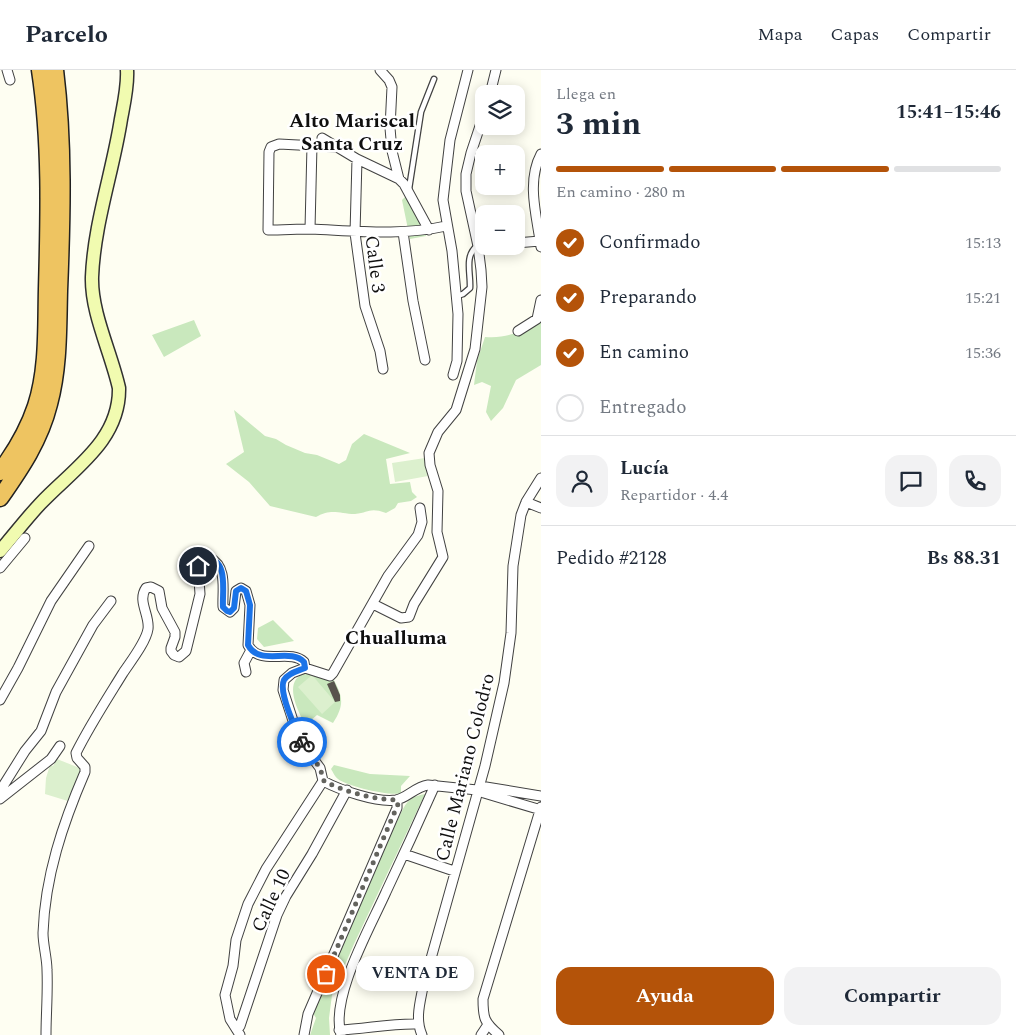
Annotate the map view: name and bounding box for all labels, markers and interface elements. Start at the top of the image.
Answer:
text: Parcelo [25,17,108,53]
text: Mapa [757,21,803,48]
text: Capas [831,21,879,48]
text: Compartir [907,21,991,48]
text: Llega en [556,82,616,106]
map controls [475,85,525,255]
button: layers [475,85,525,135]
text: 15:41–15:46 [896,98,1001,127]
text: 3 min [556,100,641,149]
district label: Alto Mariscal Santa Cruz [289,106,415,159]
button: + [475,145,525,195]
text: En camino · 280 m [556,180,686,204]
button: − [475,205,525,255]
text: Confirmado [599,228,700,257]
icon: check [556,229,584,257]
text: 15:13 [965,231,1001,255]
street label: Calle 3 [357,234,392,295]
text: Preparando [599,283,697,312]
icon: check [556,284,584,312]
text: 15:21 [965,286,1001,310]
text: En camino [599,338,689,367]
icon: check [556,339,584,367]
text: 15:36 [965,341,1001,365]
text: Entregado [599,393,686,422]
text: Lucía [620,454,669,483]
button: person [556,455,608,507]
button: chat [885,455,937,507]
button: phone [949,455,1001,507]
text: Repartidor · 4.4 [620,483,728,507]
text: Pedido #2128 [556,544,667,573]
text: Bs 88.31 [927,544,1001,573]
pin [177,545,219,587]
icon: home [184,552,212,580]
district label: Chualluma [345,623,448,653]
street label: Calle Mariano Colodro [428,670,503,864]
courier [277,717,327,767]
icon: bike [288,728,316,756]
street label: Calle 10 [244,864,299,937]
pin [305,953,347,995]
callout: VENTA DE [356,956,474,992]
icon: bag [312,960,340,988]
text: VENTA DE [372,961,458,985]
button: Ayuda [556,967,774,1025]
button: Compartir [784,967,1001,1025]

